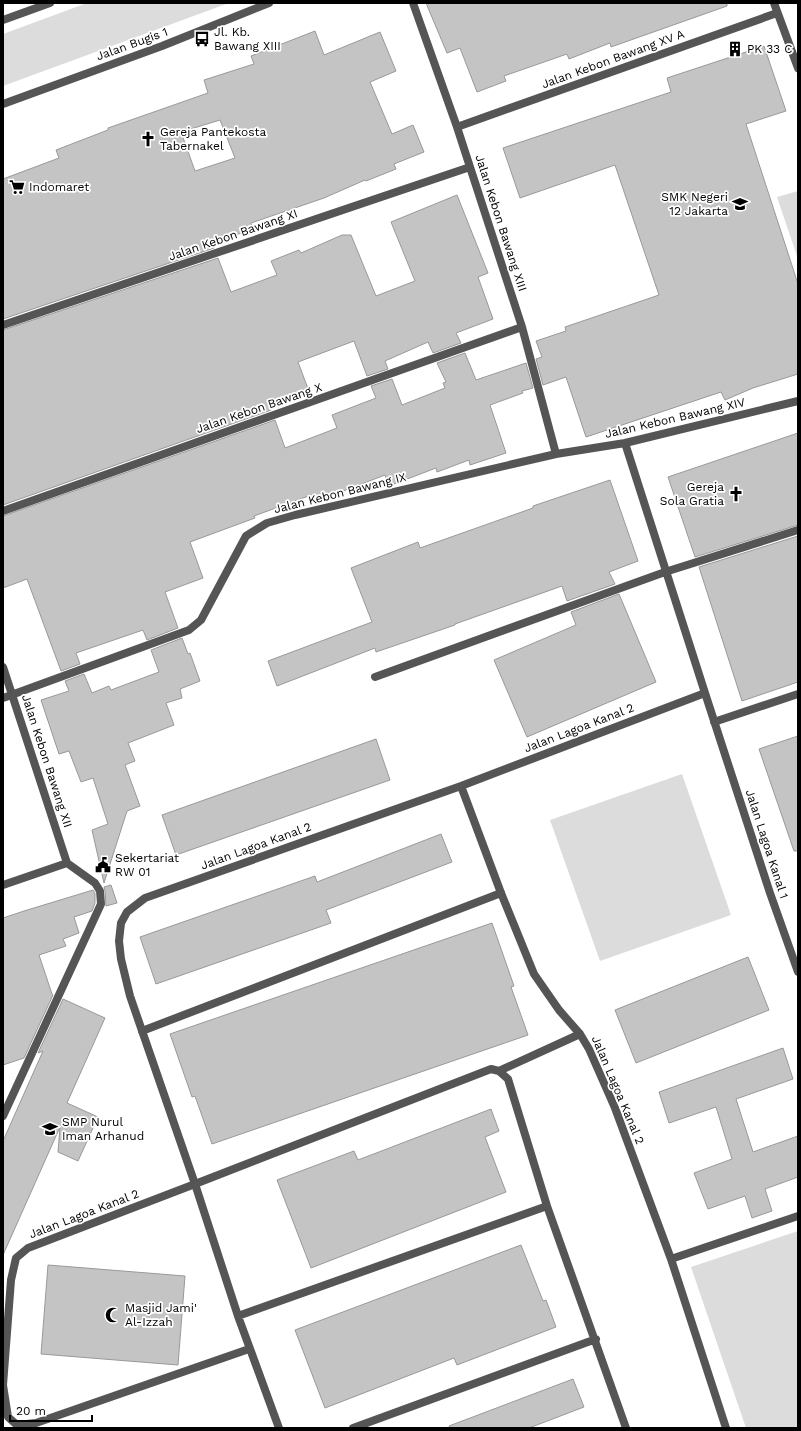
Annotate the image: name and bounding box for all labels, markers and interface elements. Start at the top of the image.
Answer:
street label: Jalan Bugis 1 [94,25,170,63]
place label: Jl. Kb. Bawang XIII [214,25,281,53]
street label: Jalan Kebon Bawang XV A [540,27,686,91]
bus stop icon: Jl. Kb. Bawang XIII [193,30,211,48]
building icon: PK 33 C [726,40,744,58]
place label: PK 33 C [747,42,792,56]
place label: Gereja Pantekosta Tabernakel [160,125,267,153]
church icon: Gereja Pantekosta Tabernakel [139,130,157,148]
street label: Jalan Kebon Bawang XIII [472,153,530,293]
supermarket icon: Indomaret [8,178,26,196]
place label: Indomaret [29,180,89,194]
place label: SMK Negeri 12 Jakarta [661,190,728,218]
school or university icon: SMK Negeri 12 Jakarta [731,195,749,213]
street label: Jalan Kebon Bawang XI [167,206,299,264]
street label: Jalan Kebon Bawang X [194,380,324,436]
street label: Jalan Kebon Bawang XIV [604,395,747,441]
street label: Jalan Kebon Bawang IX [272,470,408,516]
place label: Gereja Sola Gratia [660,480,724,508]
church icon: Gereja Sola Gratia [727,485,745,503]
street label: Jalan Kebon Bawang XII [19,693,75,829]
street label: Jalan Lagoa Kanal 2 [522,701,636,755]
street label: Jalan Lagoa Kanal 1 [743,788,791,900]
street label: Jalan Lagoa Kanal 2 [199,819,313,873]
place label: Sekertariat RW 01 [115,851,179,879]
public building icon: Sekertariat RW 01 [94,856,112,874]
street label: Jalan Lagoa Kanal 2 [589,1034,647,1146]
place label: SMP Nurul Iman Arhanud [62,1115,144,1143]
school or university icon: SMP Nurul Iman Arhanud [41,1120,59,1138]
street label: Jalan Lagoa Kanal 2 [27,1187,141,1241]
place label: Masjid Jami' Al-Izzah [125,1301,197,1329]
mosque icon: Masjid Jami' Al-Izzah [104,1306,122,1324]
scale bar [10,1397,92,1423]
text: 20 m [16,1404,46,1418]

